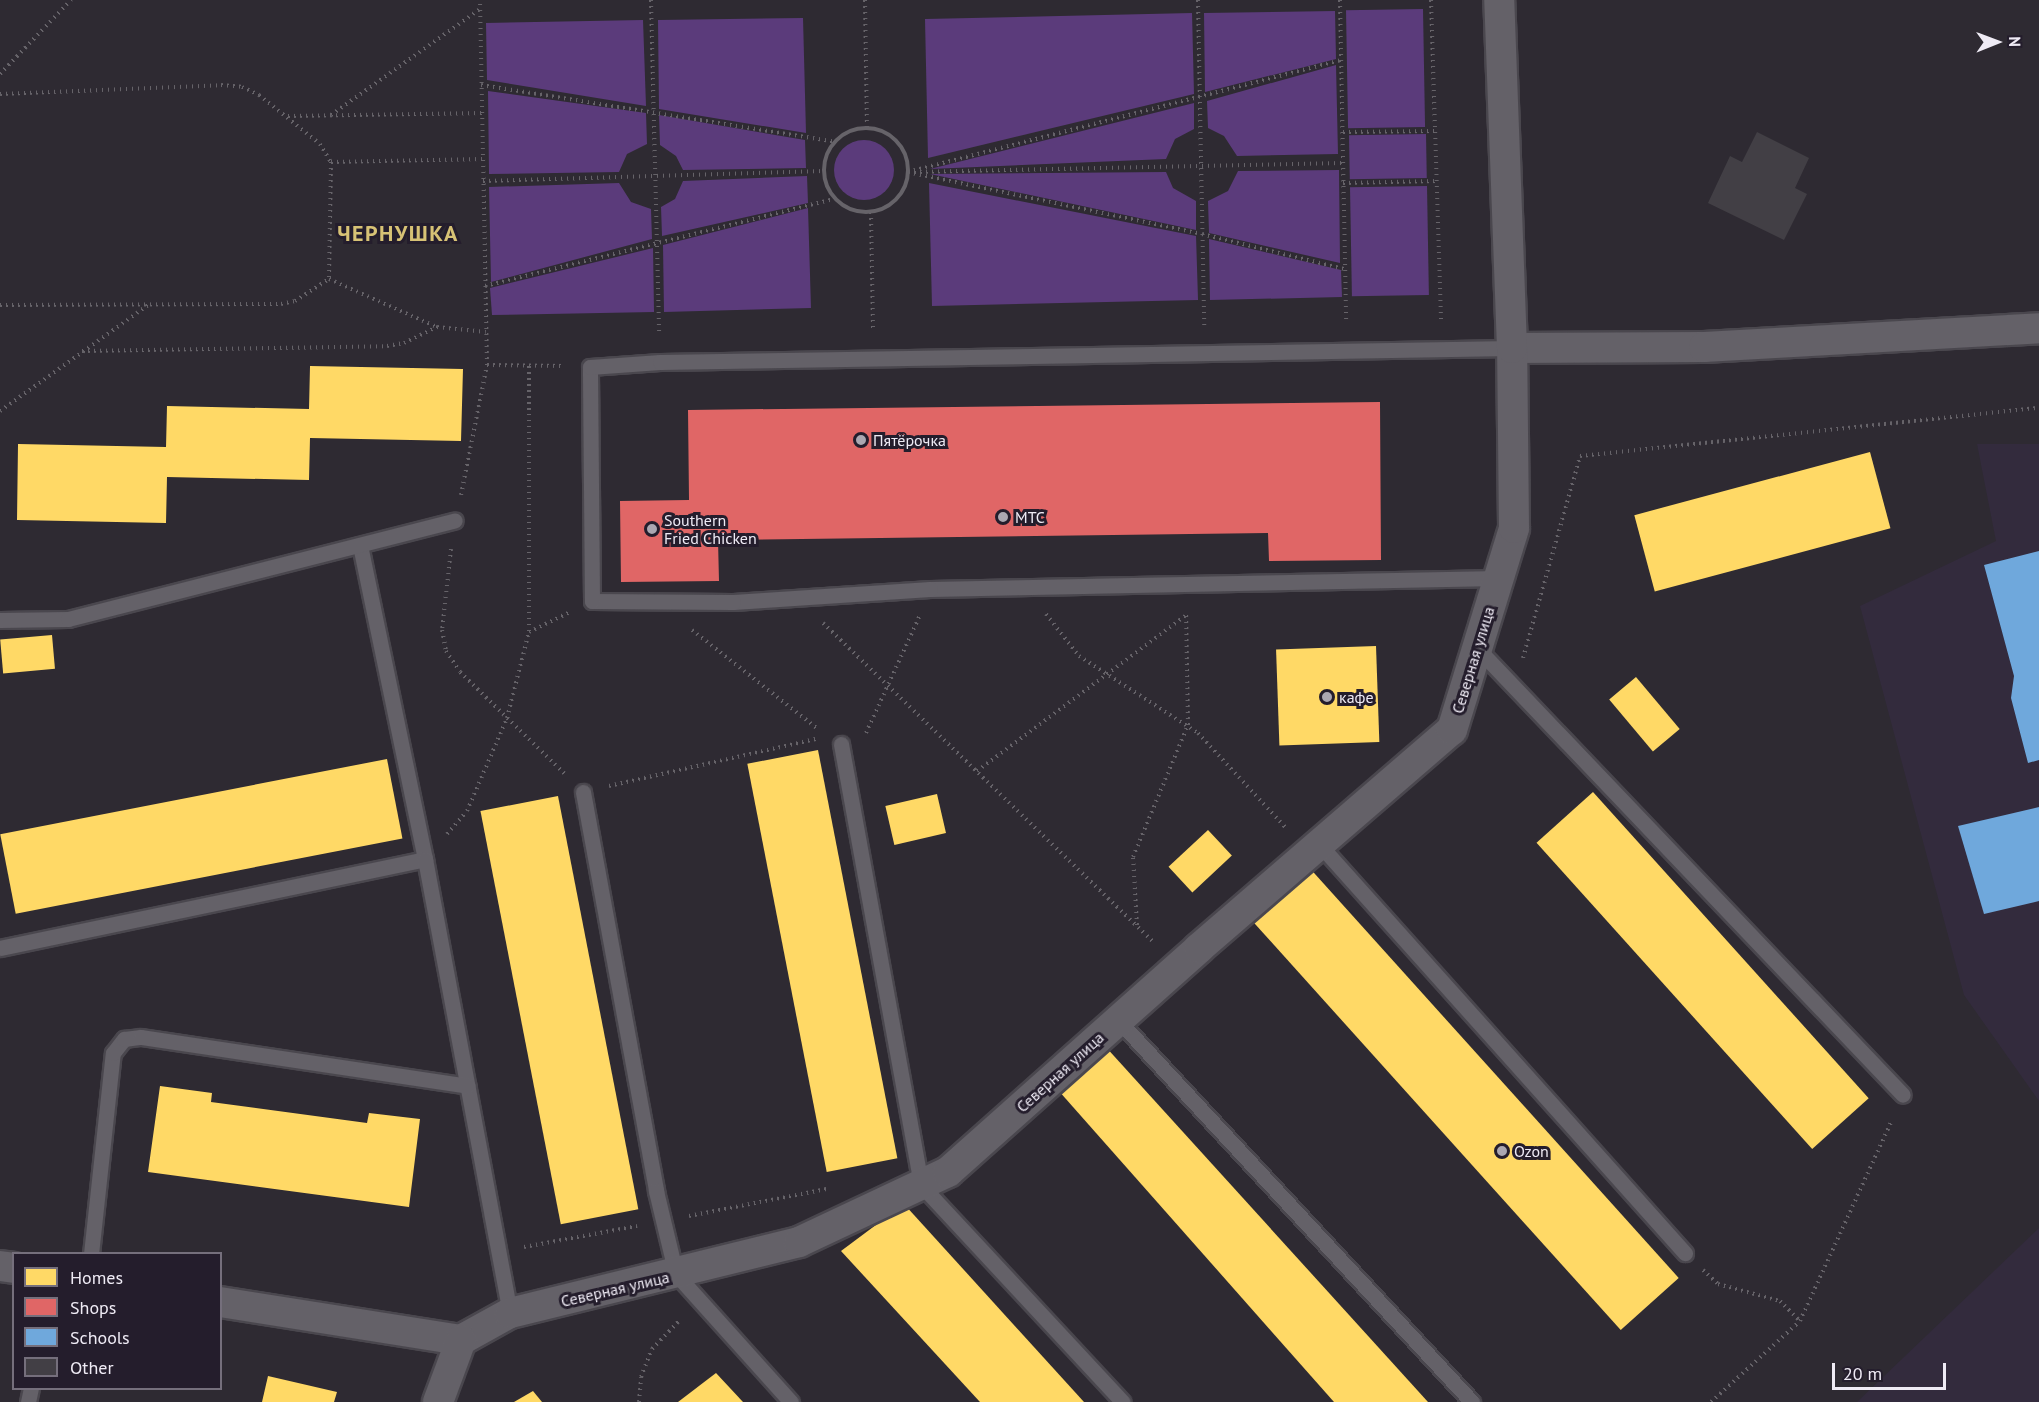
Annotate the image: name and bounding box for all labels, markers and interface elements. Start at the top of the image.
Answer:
north arrow [1967,12,2027,72]
text: N [2005,36,2025,47]
district label: ЧЕРНУШКА [337,221,459,247]
place label: Пятёрочка [873,430,946,450]
marker: Пятёрочка [854,433,868,447]
place label: МТС [1015,507,1045,527]
place label: Southern Fried Chicken [664,510,757,548]
marker: МТС [996,510,1010,524]
marker: Southern Fried Chicken [645,522,659,536]
street label: Северная улица [1448,604,1498,716]
place label: кафе [1339,687,1374,707]
marker: кафе [1320,690,1334,704]
street label: Северная улица [1012,1028,1108,1116]
place label: Ozon [1514,1141,1549,1161]
marker: Ozon [1495,1144,1509,1158]
legend [12,1252,222,1390]
text: Homes [70,1266,123,1289]
street label: Северная улица [559,1267,671,1311]
text: Shops [70,1296,116,1319]
text: Schools [70,1326,130,1349]
scale bar [1835,1351,1949,1389]
text: Other [70,1356,114,1379]
text: 20 m [1843,1362,1882,1385]

